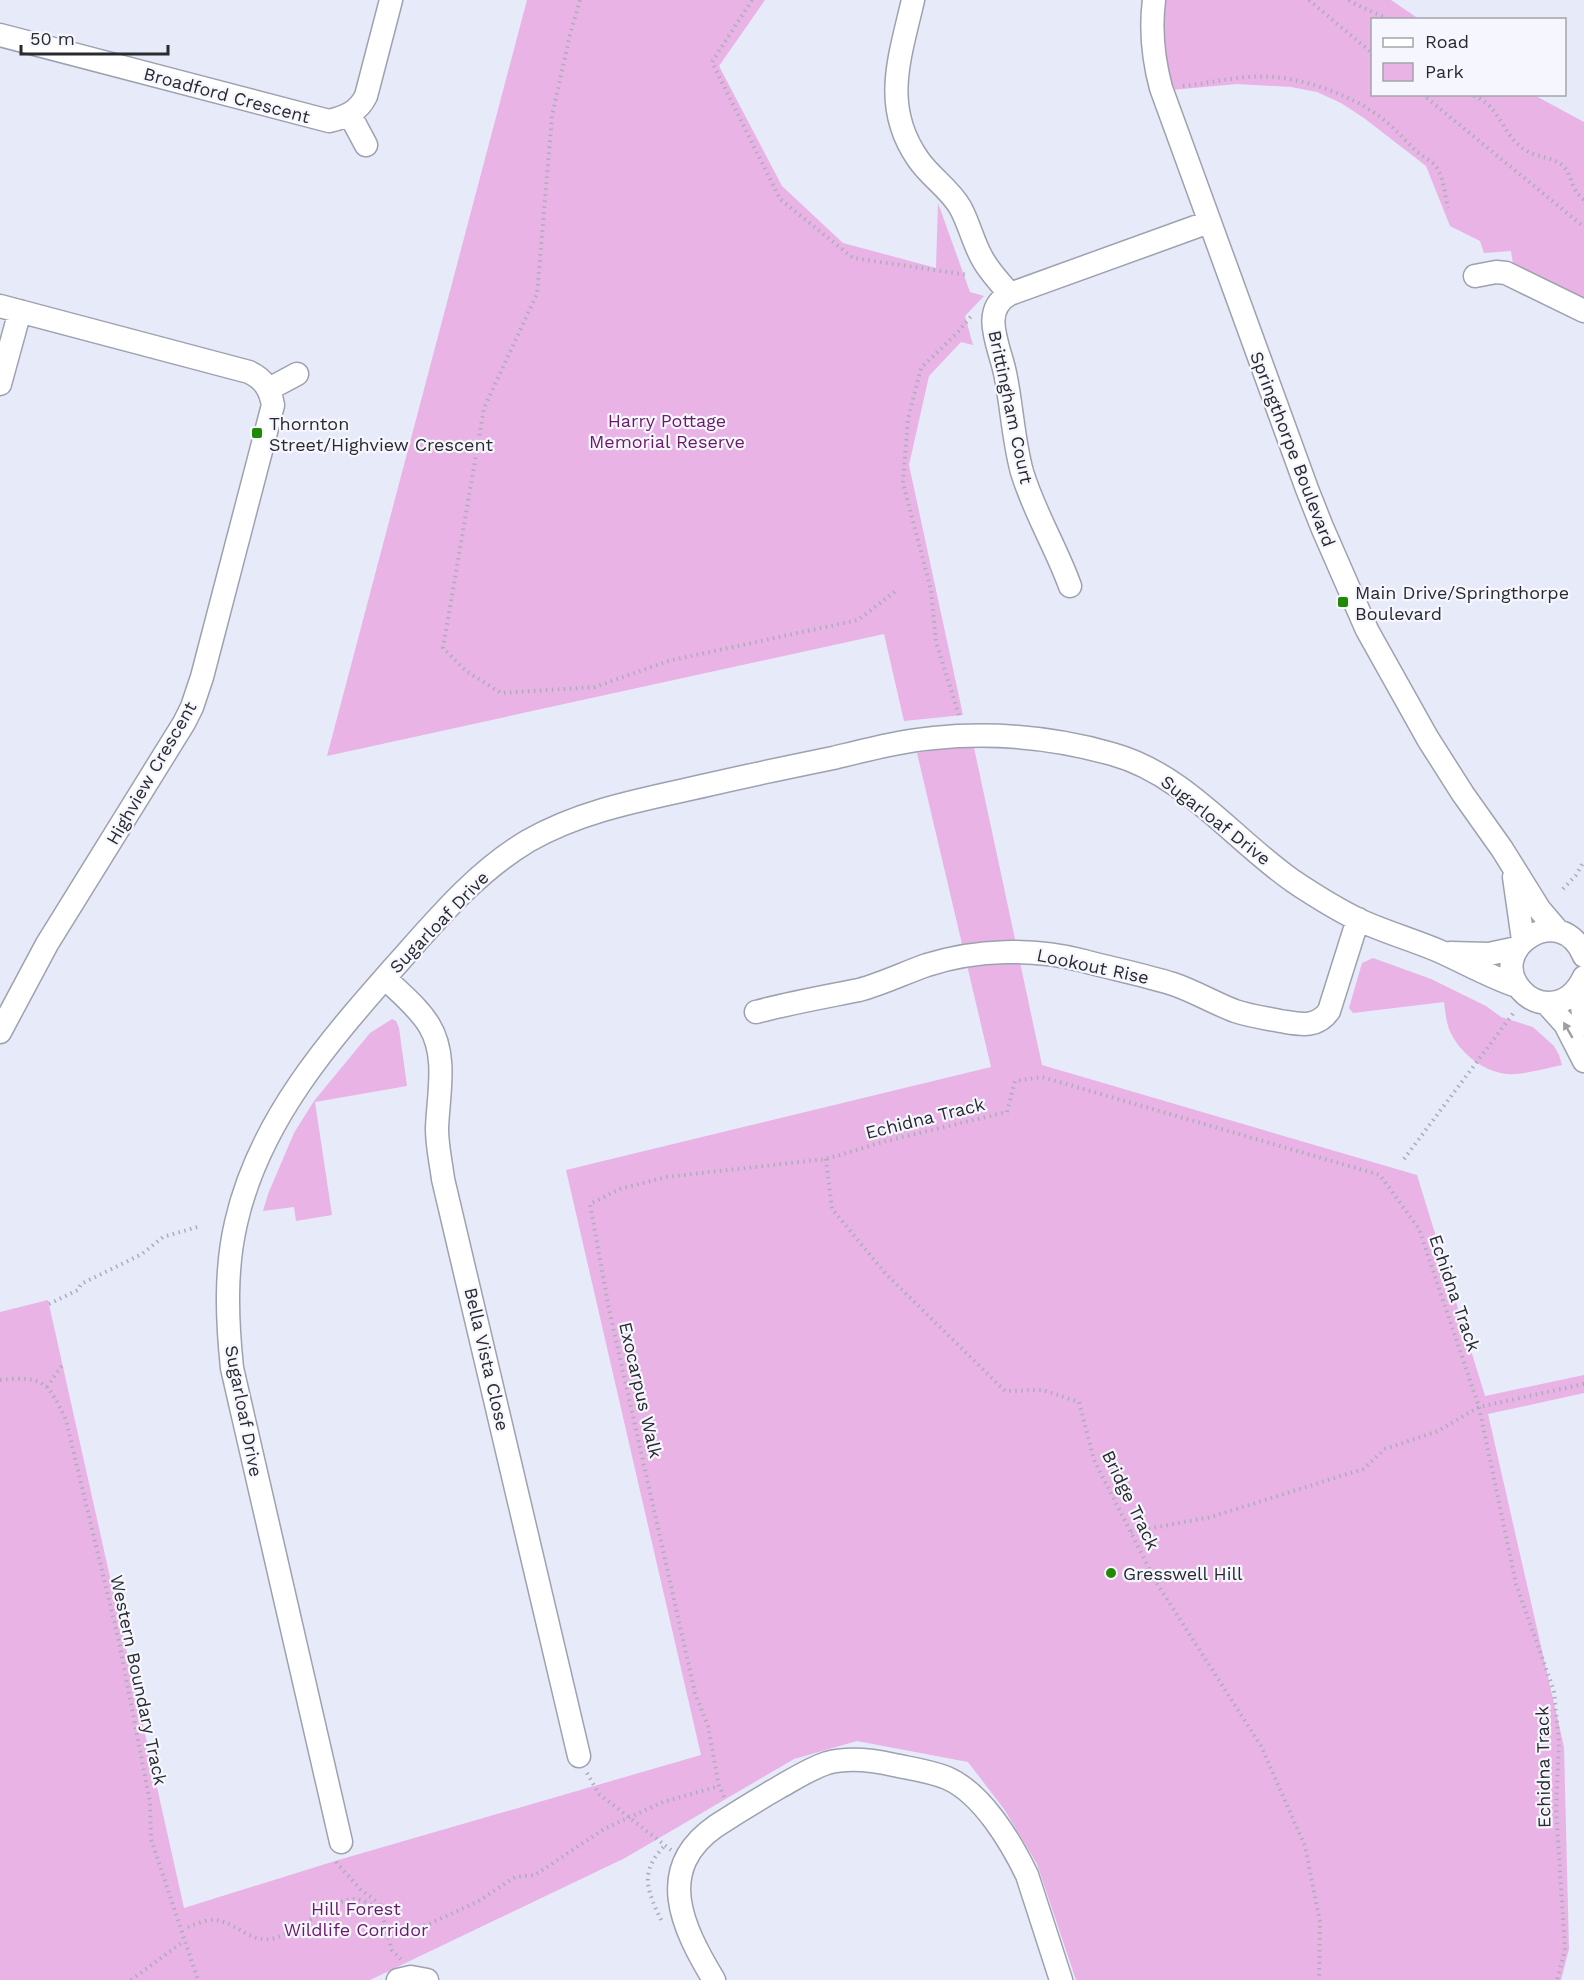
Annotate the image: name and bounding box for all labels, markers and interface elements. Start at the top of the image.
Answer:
scale bar [21,18,168,56]
legend [1371,18,1566,96]
text: 50 m [30,28,75,49]
text: Road [1425,31,1469,52]
text: Park [1425,61,1464,82]
street label: Broadford Crescent [141,63,313,127]
street label: Brittingham Court [984,328,1038,486]
street label: Springthorpe Boulevard [1246,349,1340,549]
park label: Harry Pottage Memorial Reserve [589,410,745,452]
place label: Thornton Street/Highview Crescent [269,413,493,455]
marker: Thornton Street/Highview Crescent [250,426,264,440]
place label: Main Drive/Springthorpe Boulevard [1355,582,1569,624]
marker: Main Drive/Springthorpe Boulevard [1336,595,1350,609]
street label: Highview Crescent [101,697,201,848]
street label: Sugarloaf Drive [1157,771,1275,869]
street label: Sugarloaf Drive [385,867,493,977]
street label: Lookout Rise [1035,944,1151,988]
one-way arrow [1562,1022,1573,1038]
street label: Echidna Track [863,1093,987,1143]
street label: Echidna Track [1425,1232,1485,1354]
street label: Bella Vista Close [460,1285,514,1433]
street label: Exocarpus Walk [615,1320,667,1460]
street label: Sugarloaf Drive [221,1344,267,1478]
street label: Bridge Track [1098,1447,1164,1553]
place label: Gresswell Hill [1123,1563,1243,1584]
marker: Gresswell Hill [1104,1566,1118,1580]
street label: Western Boundary Track [106,1573,172,1787]
street label: Echidna Track [1531,1706,1555,1828]
park label: Hill Forest Wildlife Corridor [284,1898,428,1940]

